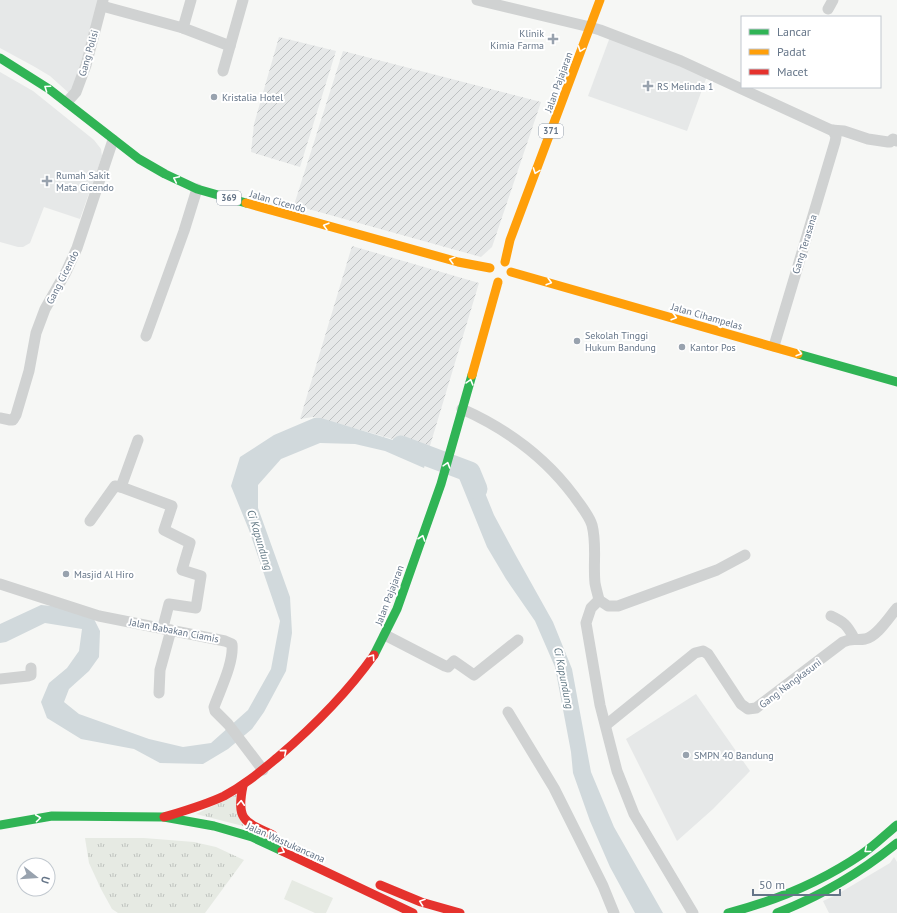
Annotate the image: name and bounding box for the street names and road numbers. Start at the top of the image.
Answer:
street label: Gang Polisi [76,28,101,78]
street label: Jalan Pajajaran [541,50,575,115]
road number: 371 [539,124,563,138]
street label: Jalan Cicendo [247,187,307,216]
road number: 369 [217,191,241,205]
street label: Gang Terasana [789,213,820,275]
street label: Gang Cicendo [43,248,82,306]
street label: Jalan Cihampelas [669,300,744,333]
street label: Jalan Pajajaran [372,563,407,628]
street label: Jalan Babakan Ciamis [127,615,220,646]
street label: Gang Nangkasuni [757,656,824,711]
street label: Jalan Wastukancana [244,819,327,866]

